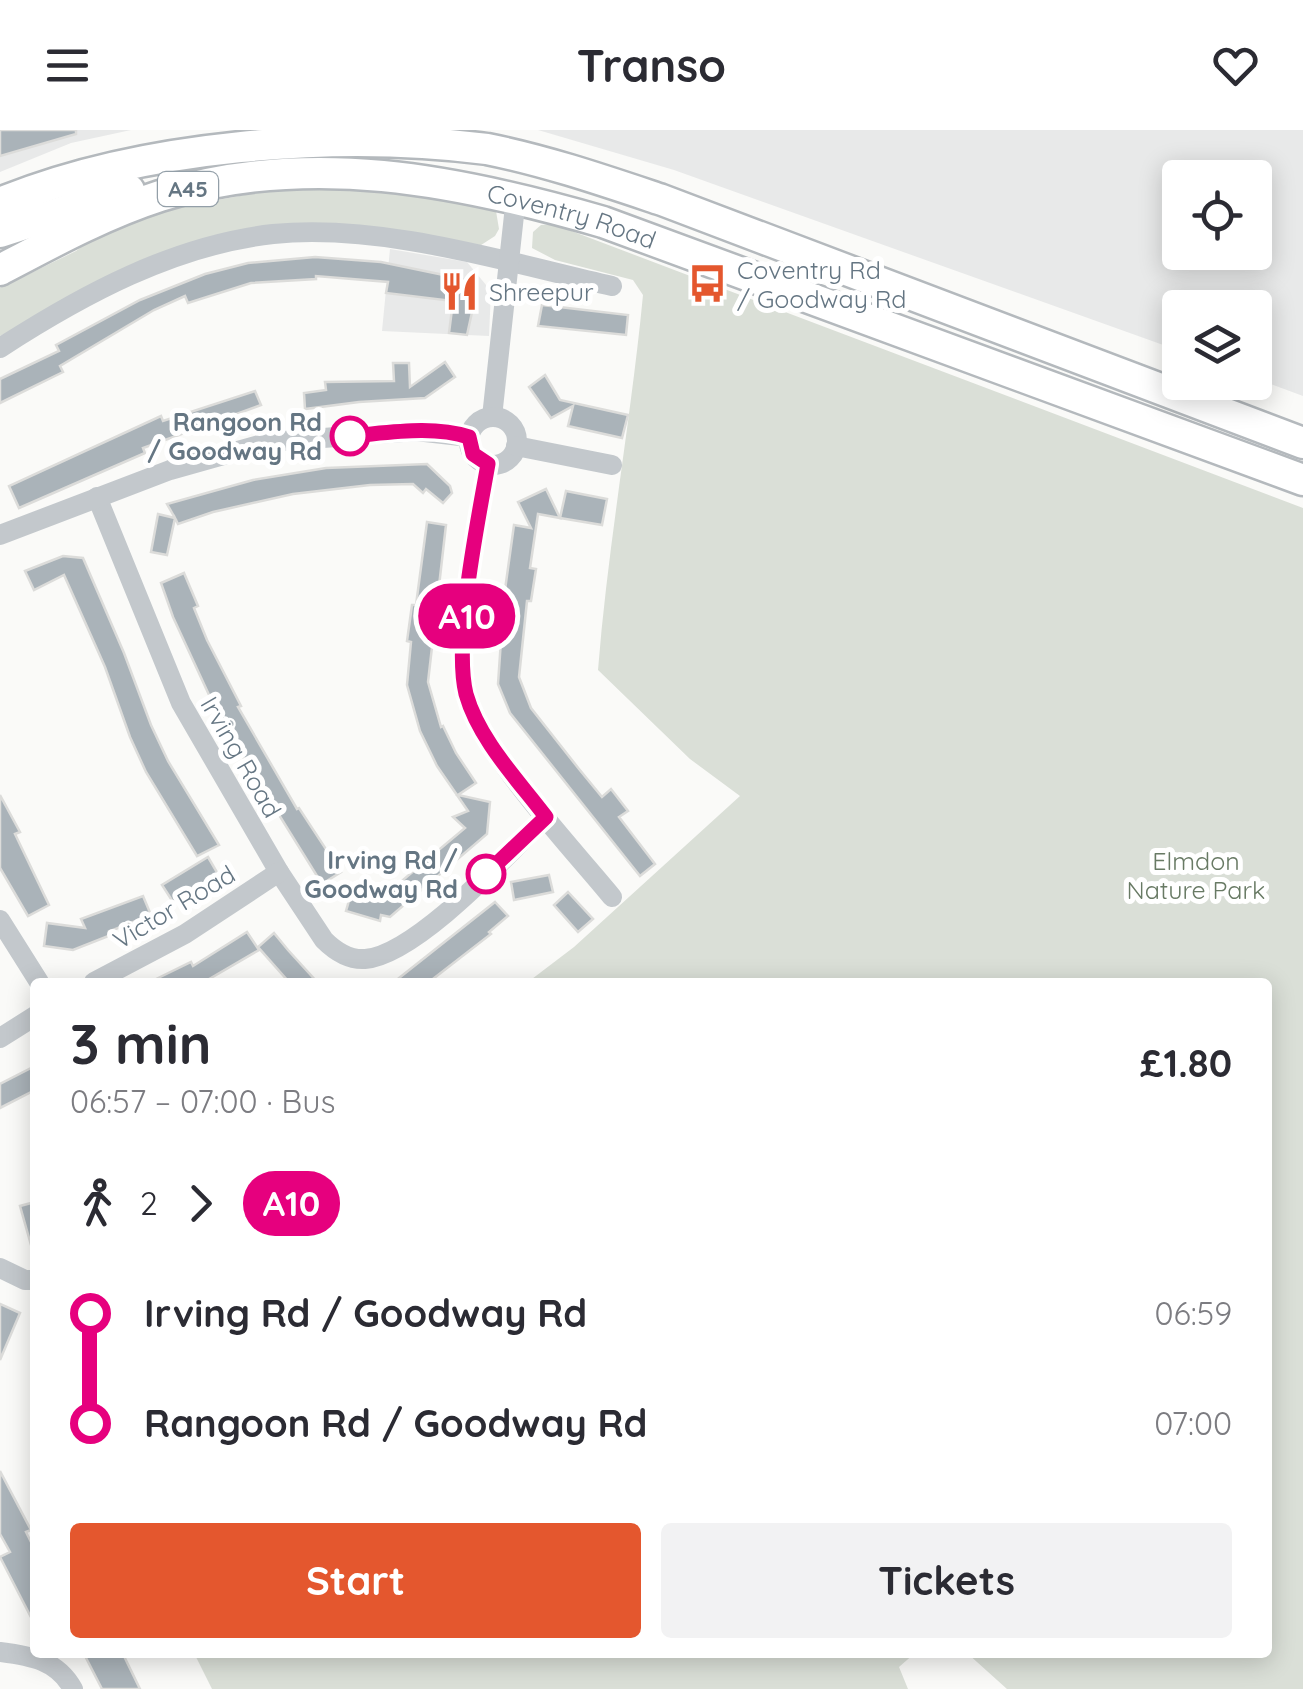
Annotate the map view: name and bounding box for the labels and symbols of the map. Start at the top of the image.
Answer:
road number: A45 [158,172,218,206]
street label: Coventry Road [484,177,660,255]
place label: Coventry Rd / Goodway Rd [737,254,906,314]
bus stop icon: Coventry Rd / Goodway Rd [686,263,728,305]
restaurant icon: Shreepur [438,271,480,313]
place label: Shreepur [489,276,594,307]
place label: Rangoon Rd / Goodway Rd [147,406,322,466]
marker: Rangoon Rd / Goodway Rd [331,417,369,455]
line badge: A10 [410,584,524,648]
street label: Irving Road [194,691,289,823]
place label: Irving Rd / Goodway Rd [304,844,458,904]
park label: Elmdon Nature Park [1126,845,1266,905]
marker: Irving Rd / Goodway Rd [467,855,505,893]
street label: Victor Road [107,858,240,955]

